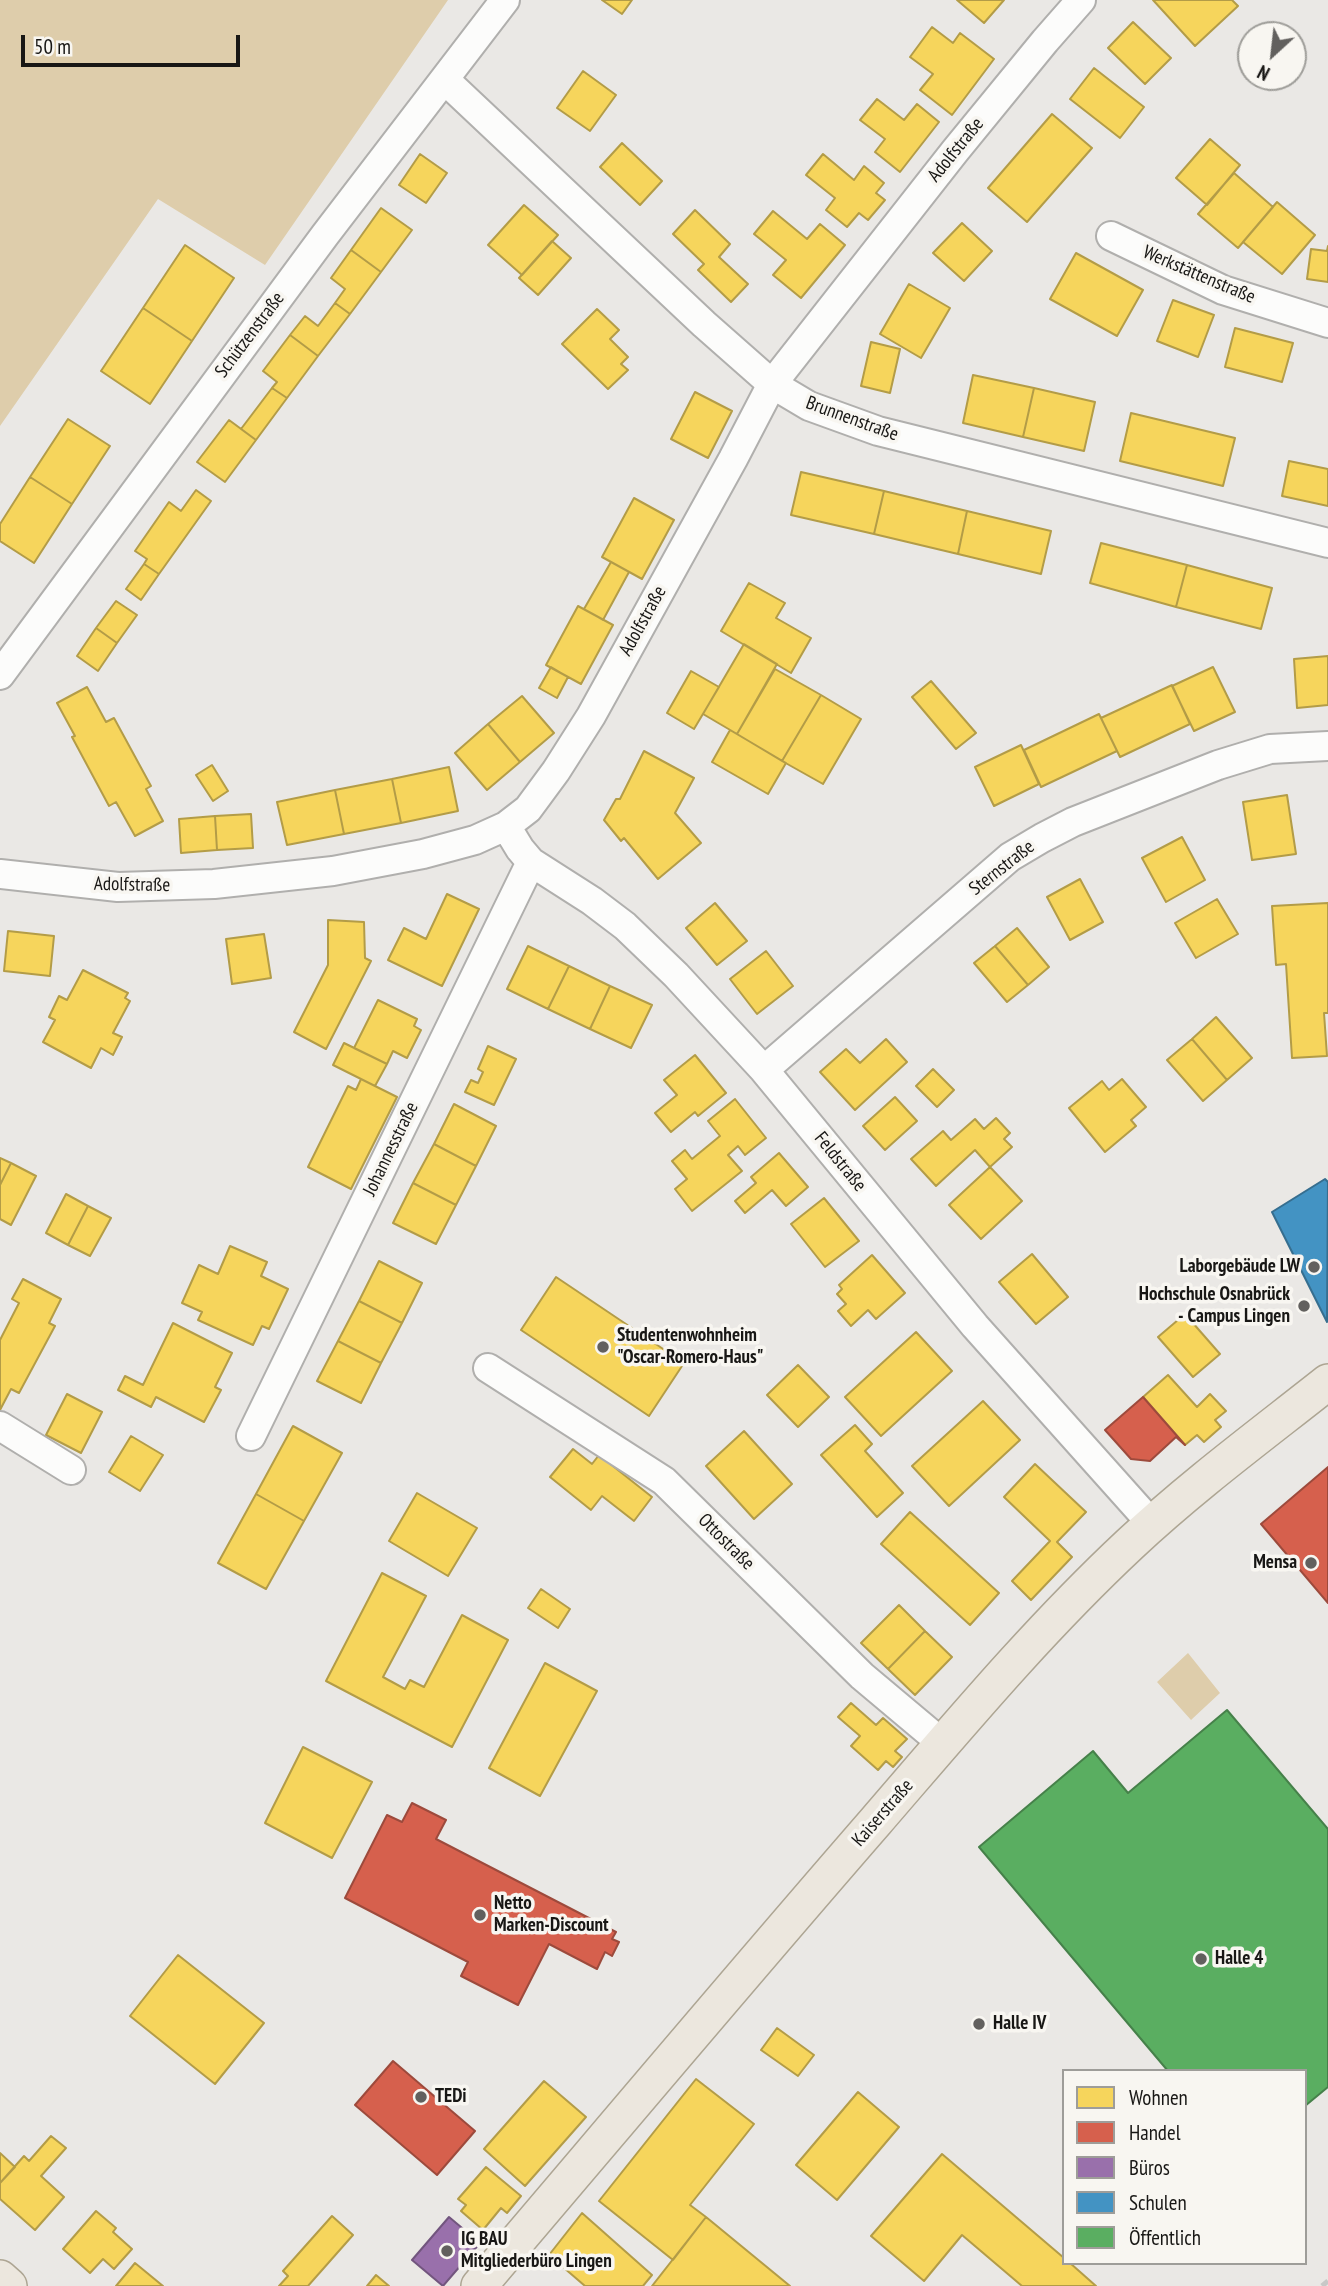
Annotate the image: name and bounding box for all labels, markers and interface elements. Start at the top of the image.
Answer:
scale bar [24,21,243,65]
north arrow [1237,21,1307,91]
text: 50 m [34,33,71,60]
text: N [1253,60,1273,86]
street label: Adolfstraße [923,113,989,187]
street label: Werkstättenstraße [1139,241,1259,309]
street label: Schützenstraße [210,288,290,382]
street label: Brunnenstraße [803,392,901,446]
street label: Adolfstraße [615,582,671,660]
street label: Sternstraße [965,836,1039,900]
street label: Adolfstraße [94,873,170,897]
street label: Johannesstraße [359,1098,423,1200]
street label: Feldstraße [809,1128,871,1196]
place label: Laborgebäude LW [1180,1256,1300,1278]
marker: Laborgebäude LW [1306,1259,1322,1275]
place label: Hochschule Osnabrück - Campus Lingen [1139,1284,1290,1328]
marker: Hochschule Osnabrück - Campus Lingen [1296,1298,1312,1314]
place label: Studentenwohnheim "Oscar-Romero-Haus" [617,1325,763,1369]
marker: Studentenwohnheim "Oscar-Romero-Haus" [595,1339,611,1355]
street label: Ottostraße [693,1509,759,1575]
place label: Mensa [1253,1552,1297,1574]
marker: Mensa [1303,1555,1319,1571]
street label: Kaiserstraße [848,1775,918,1851]
place label: Netto Marken-Discount [494,1893,608,1937]
marker: Netto Marken-Discount [472,1907,488,1923]
place label: Halle 4 [1215,1948,1263,1970]
marker: Halle 4 [1193,1951,1209,1967]
place label: Halle IV [993,2013,1046,2035]
marker: Halle IV [971,2016,987,2032]
legend [1062,2069,1307,2265]
text: Wohnen [1129,2084,1188,2111]
place label: TEDi [435,2086,467,2108]
marker: TEDi [413,2089,429,2105]
text: Handel [1129,2119,1181,2146]
text: Büros [1129,2154,1170,2181]
text: Schulen [1129,2189,1187,2216]
text: Öffentlich [1129,2224,1201,2251]
place label: IG BAU Mitgliederbüro Lingen [461,2229,612,2273]
marker: IG BAU Mitgliederbüro Lingen [439,2243,455,2259]

